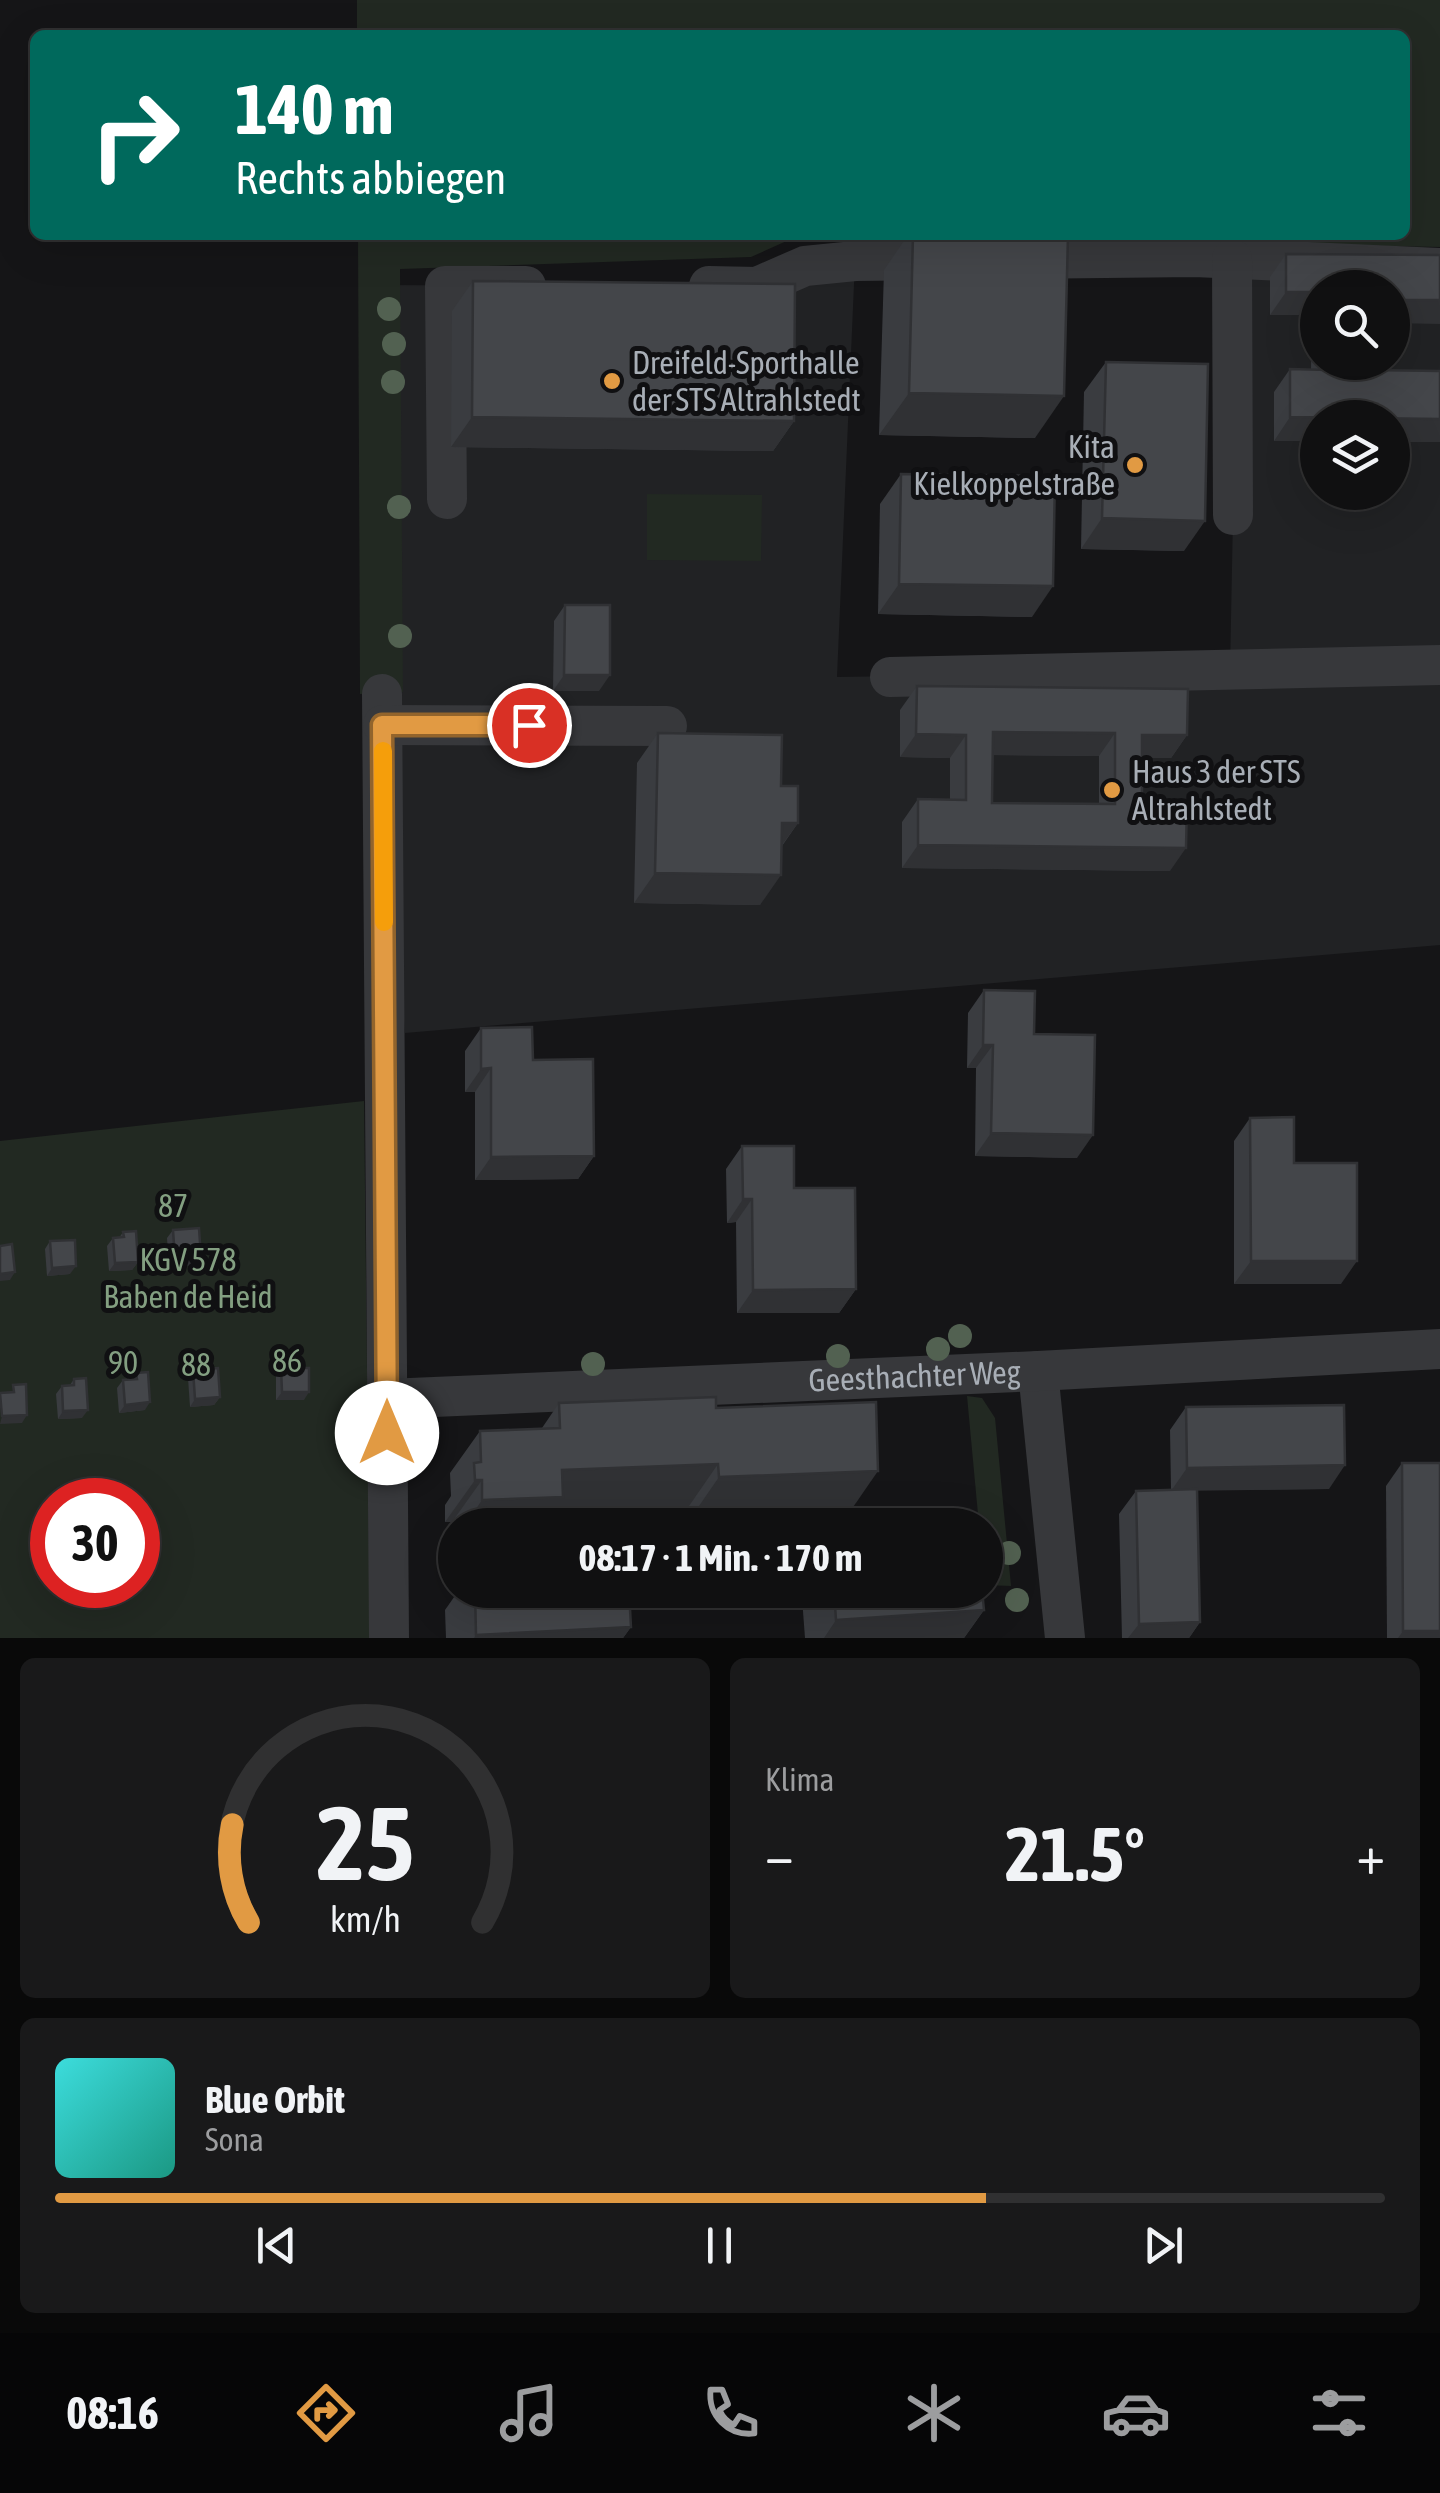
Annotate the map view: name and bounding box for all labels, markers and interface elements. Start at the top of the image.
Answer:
text: 140 m [235,69,394,149]
icon: right [70,70,200,200]
text: Rechts abbiegen [235,152,506,204]
map controls [1300,270,1410,510]
button: search [1300,270,1410,380]
place label: Dreifeld-Sporthalle der STS Altrahlstedt [632,344,861,418]
marker: Dreifeld-Sporthalle der STS Altrahlstedt [601,370,623,392]
button: layers [1300,400,1410,510]
place label: Kita Kielkoppelstraße [913,428,1115,502]
marker: Kita Kielkoppelstraße [1124,454,1146,476]
pin [487,683,572,768]
icon: arrive [502,698,557,753]
place label: Haus 3 der STS Altrahlstedt [1132,753,1300,827]
marker: Haus 3 der STS Altrahlstedt [1101,779,1123,801]
park label: 87 [158,1187,188,1224]
park label: KGV 578 Baben de Heid [103,1241,273,1315]
park label: 86 [272,1342,302,1379]
park label: 90 [108,1344,138,1381]
park label: 88 [181,1346,211,1383]
street label: Geesthachter Weg [808,1353,1021,1399]
position arrow [335,1381,439,1485]
speed limit sign: 30 [30,1478,160,1608]
text: 08:17 · 1 Min. · 170 m [579,1536,862,1579]
text: Klima [765,1761,834,1798]
text: 25 [316,1783,414,1902]
text: 21.5° [1005,1811,1145,1897]
text: − [765,1823,794,1886]
text: + [1356,1823,1385,1886]
text: km/h [330,1899,400,1940]
text: Blue Orbit [205,2078,345,2121]
text: Sona [205,2121,264,2158]
icon: previous [249,2218,304,2273]
icon: pause [692,2218,747,2273]
icon: next [1136,2218,1191,2273]
icon: directions [291,2378,361,2448]
icon: music [494,2378,564,2448]
icon: phone [696,2378,766,2448]
icon: climate [899,2378,969,2448]
icon: car [1101,2378,1171,2448]
icon: filters [1304,2378,1374,2448]
text: 08:16 [66,2387,159,2439]

